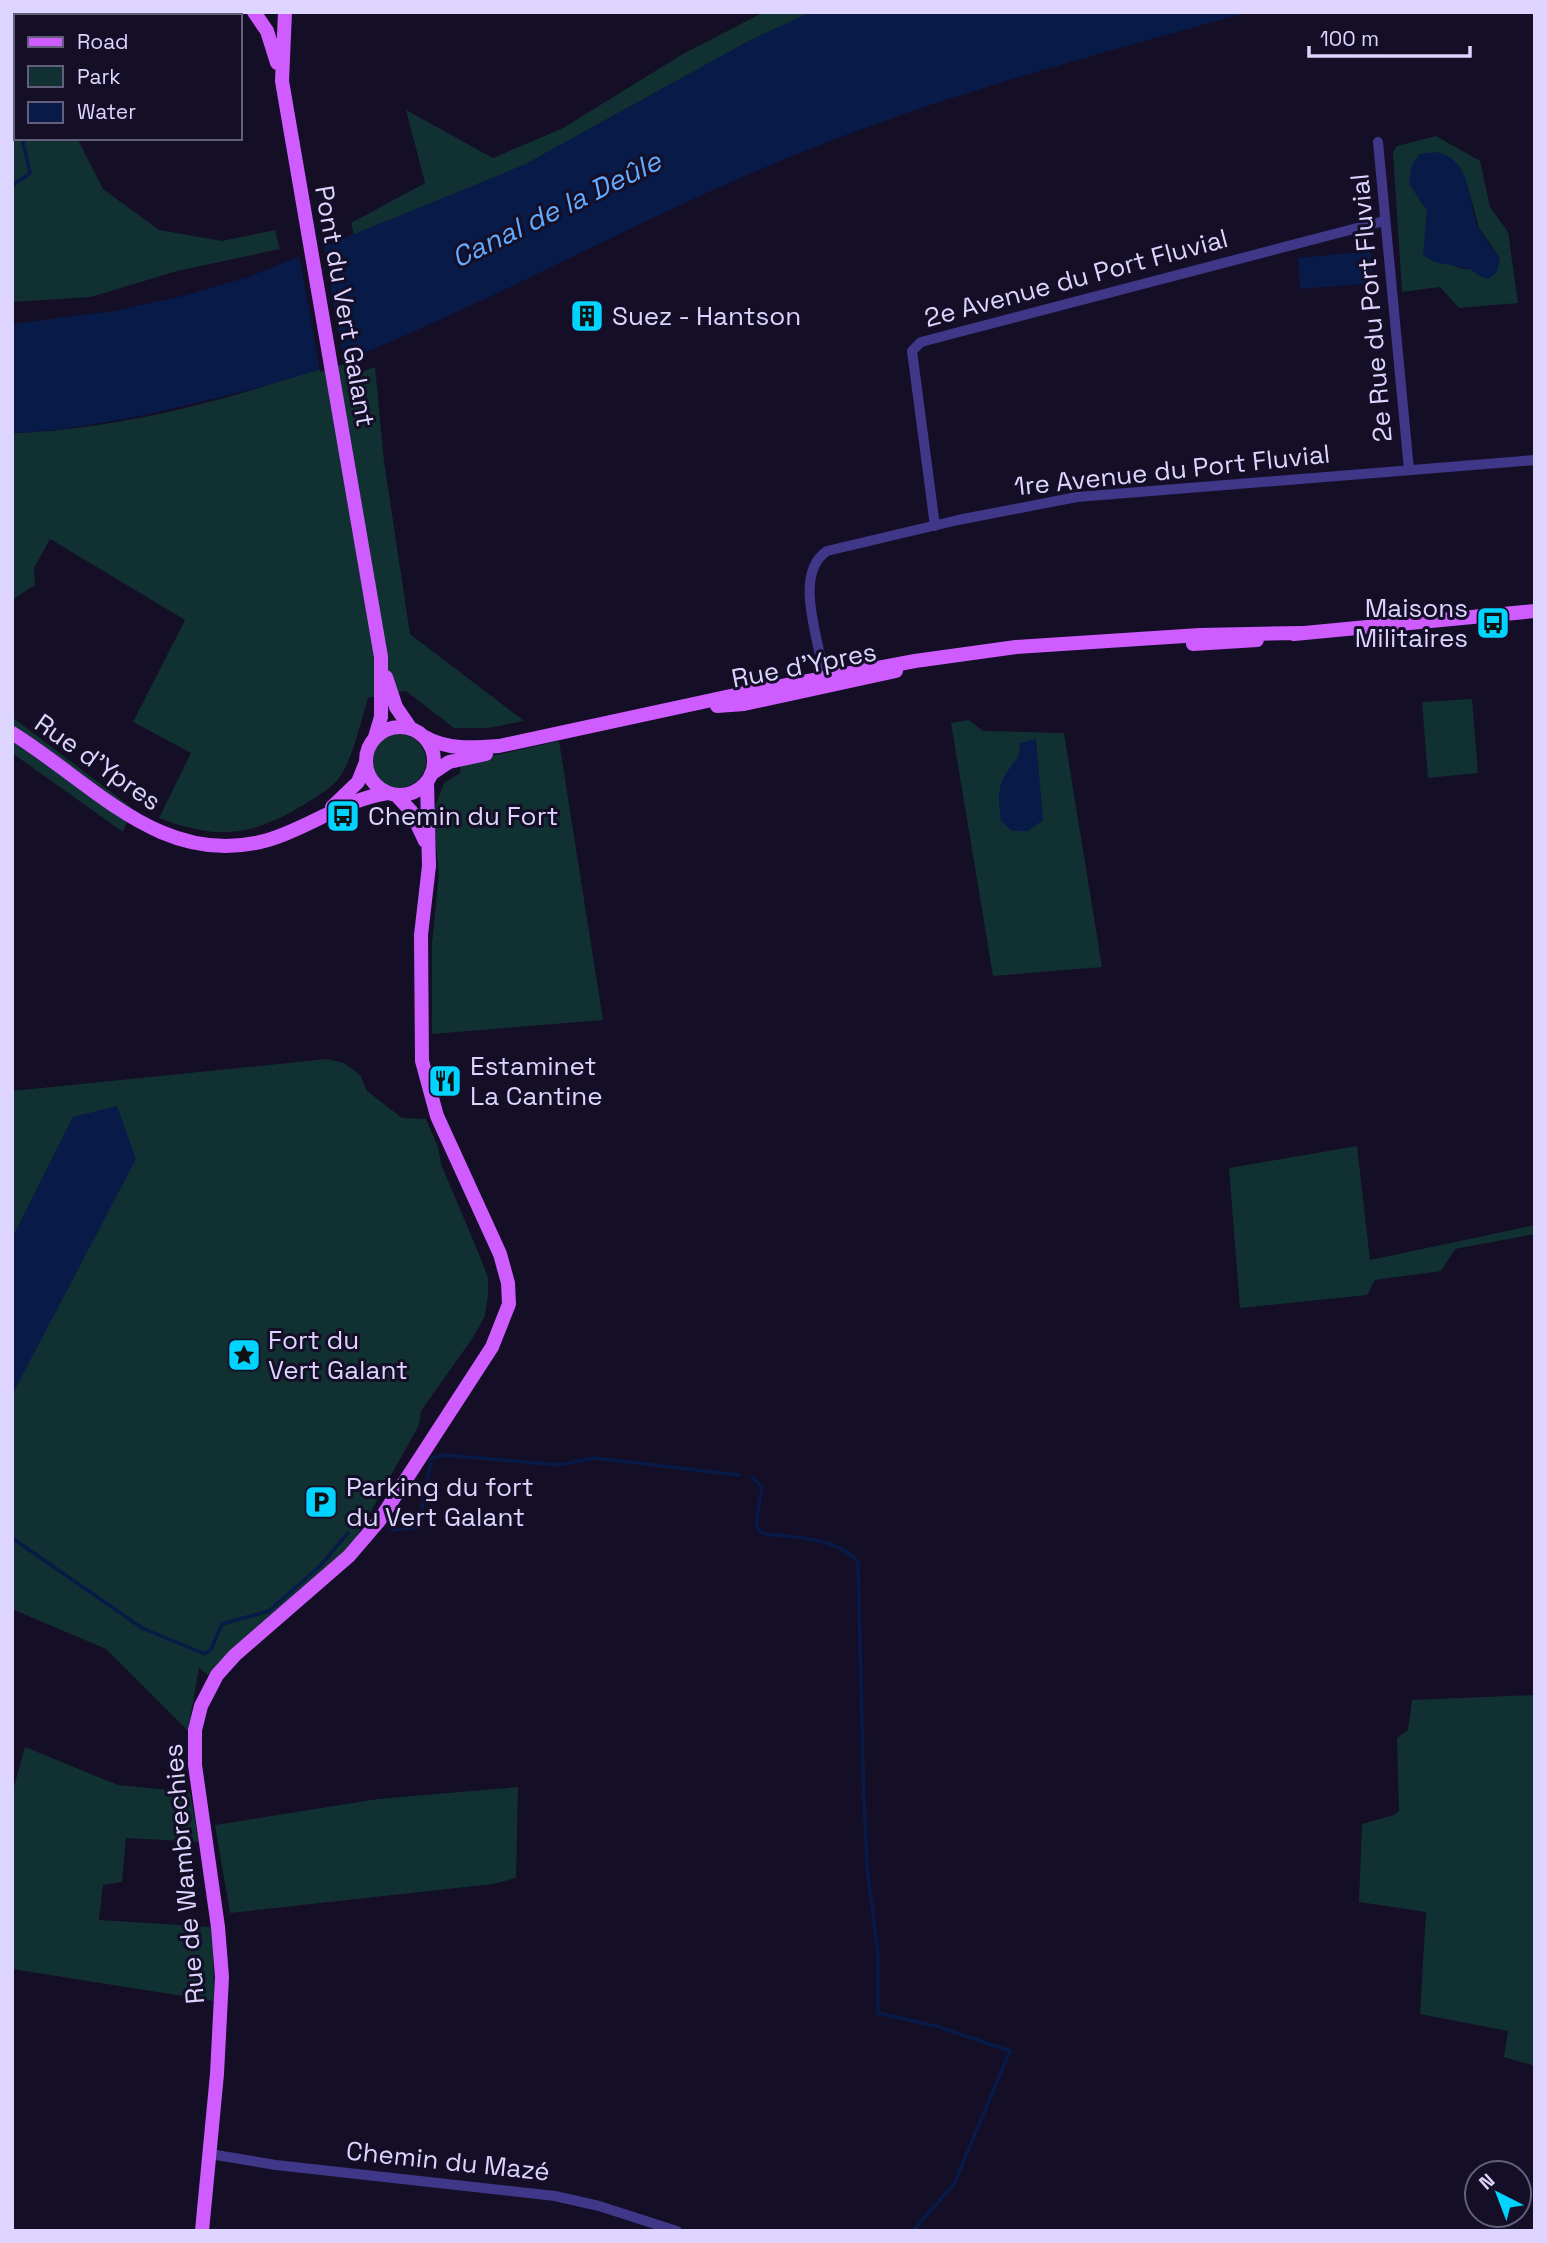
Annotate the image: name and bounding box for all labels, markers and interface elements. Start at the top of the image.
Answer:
legend [14,14,242,140]
scale bar [1309,14,1470,58]
text: 100 m [1320,25,1379,52]
text: Road [77,28,129,55]
text: Park [77,63,121,90]
text: Water [77,98,136,125]
water label: Canal de la Deûle [445,142,668,275]
street label: 2e Rue du Port Fluvial [1342,172,1400,444]
street label: Pont du Vert Galant [307,183,383,429]
street label: 2e Avenue du Port Fluvial [920,221,1232,335]
building icon: Suez - Hantson [568,297,606,335]
place label: Suez - Hantson [612,299,801,333]
street label: 1re Avenue du Port Fluvial [1012,436,1332,504]
place label: Maisons Militaires [1355,591,1468,655]
bus stop icon: Maisons Militaires [1474,604,1512,642]
street label: Rue d'Ypres [729,634,879,696]
street label: Rue d'Ypres [28,706,168,818]
bus stop icon: Chemin du Fort [324,797,362,835]
place label: Chemin du Fort [368,799,558,833]
place label: Estaminet La Cantine [470,1049,603,1113]
restaurant icon: Estaminet La Cantine [426,1062,464,1100]
place label: Fort du Vert Galant [268,1323,408,1387]
place icon: Fort du Vert Galant [225,1336,263,1374]
place label: Parking du fort du Vert Galant [346,1470,534,1534]
parking icon: Parking du fort du Vert Galant [302,1483,340,1521]
street label: Rue de Wambrechies [156,1742,212,2006]
street label: Chemin du Mazé [344,2133,552,2189]
north arrow [1463,2159,1533,2229]
text: N [1474,2168,1500,2195]

